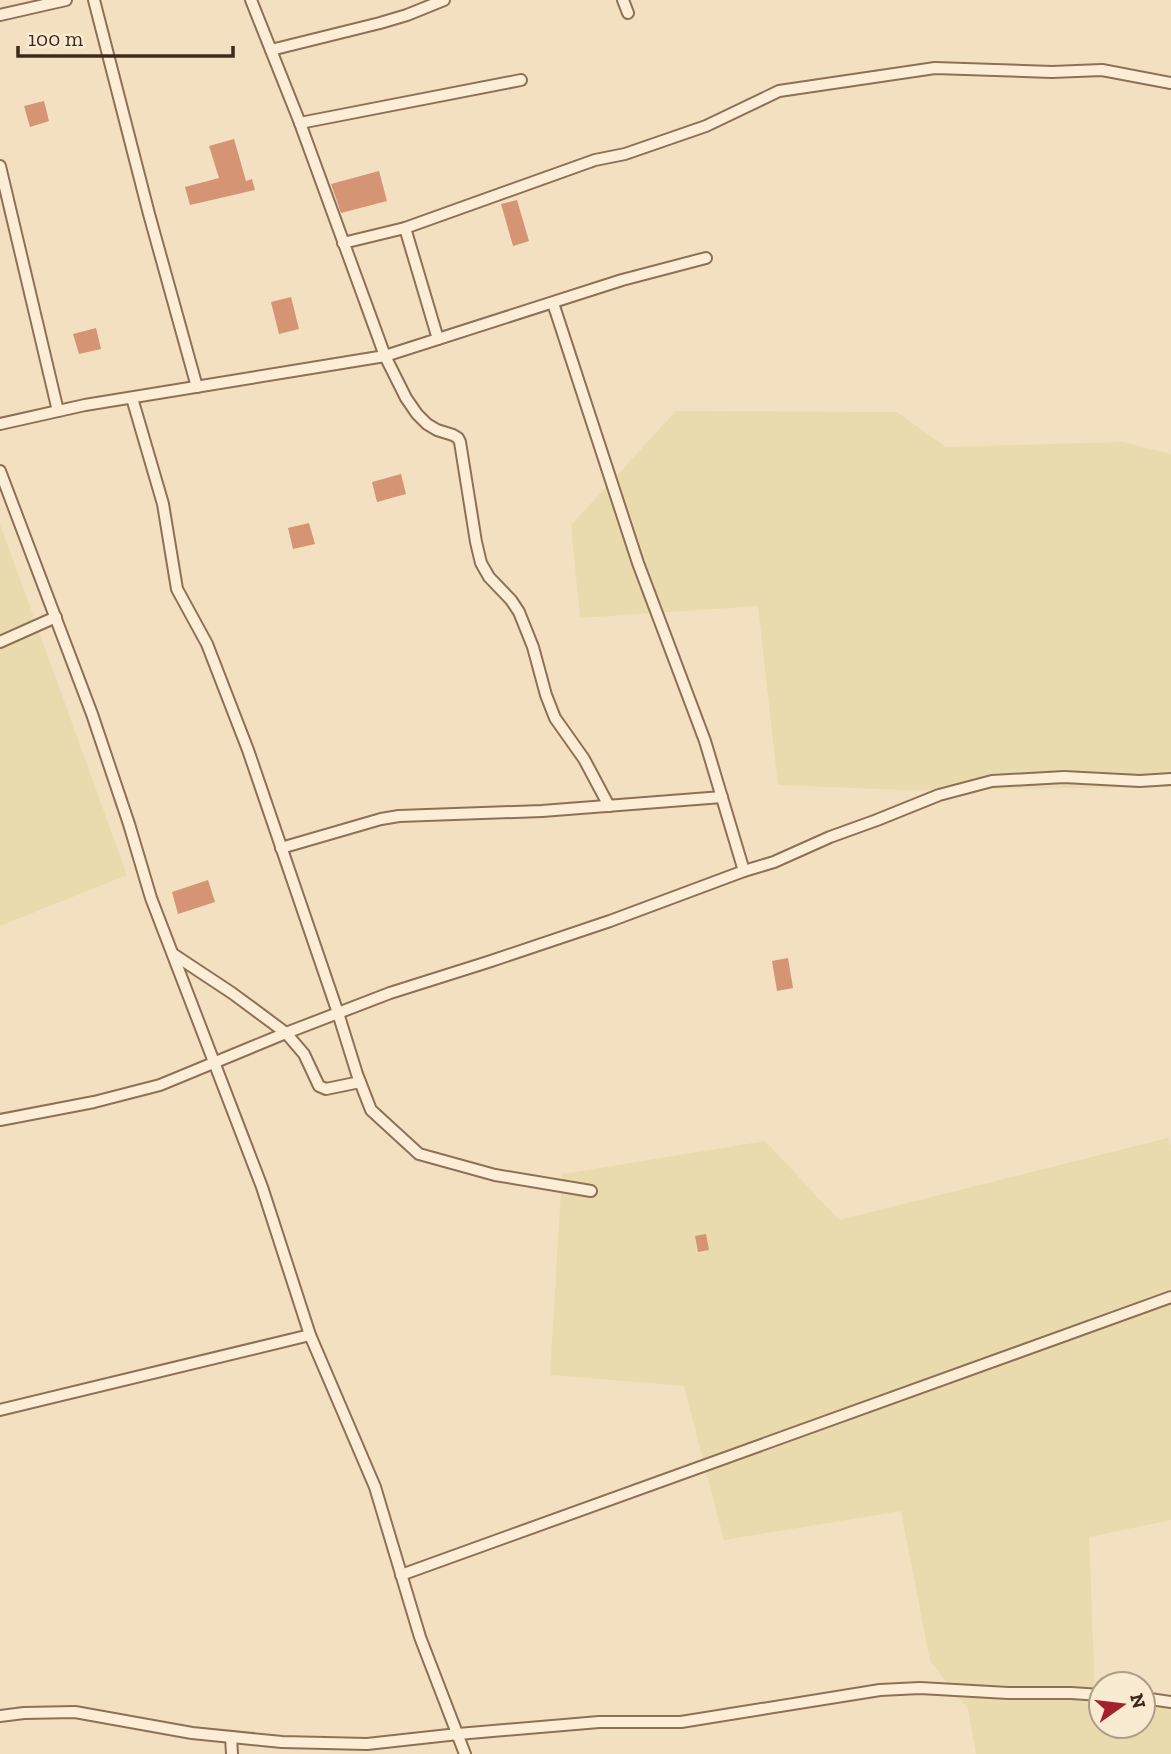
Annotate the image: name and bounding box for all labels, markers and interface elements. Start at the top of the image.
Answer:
scale bar [18,14,233,58]
text: 100 m [28,26,83,51]
north arrow [1087,1670,1157,1740]
text: N [1125,1691,1151,1711]

